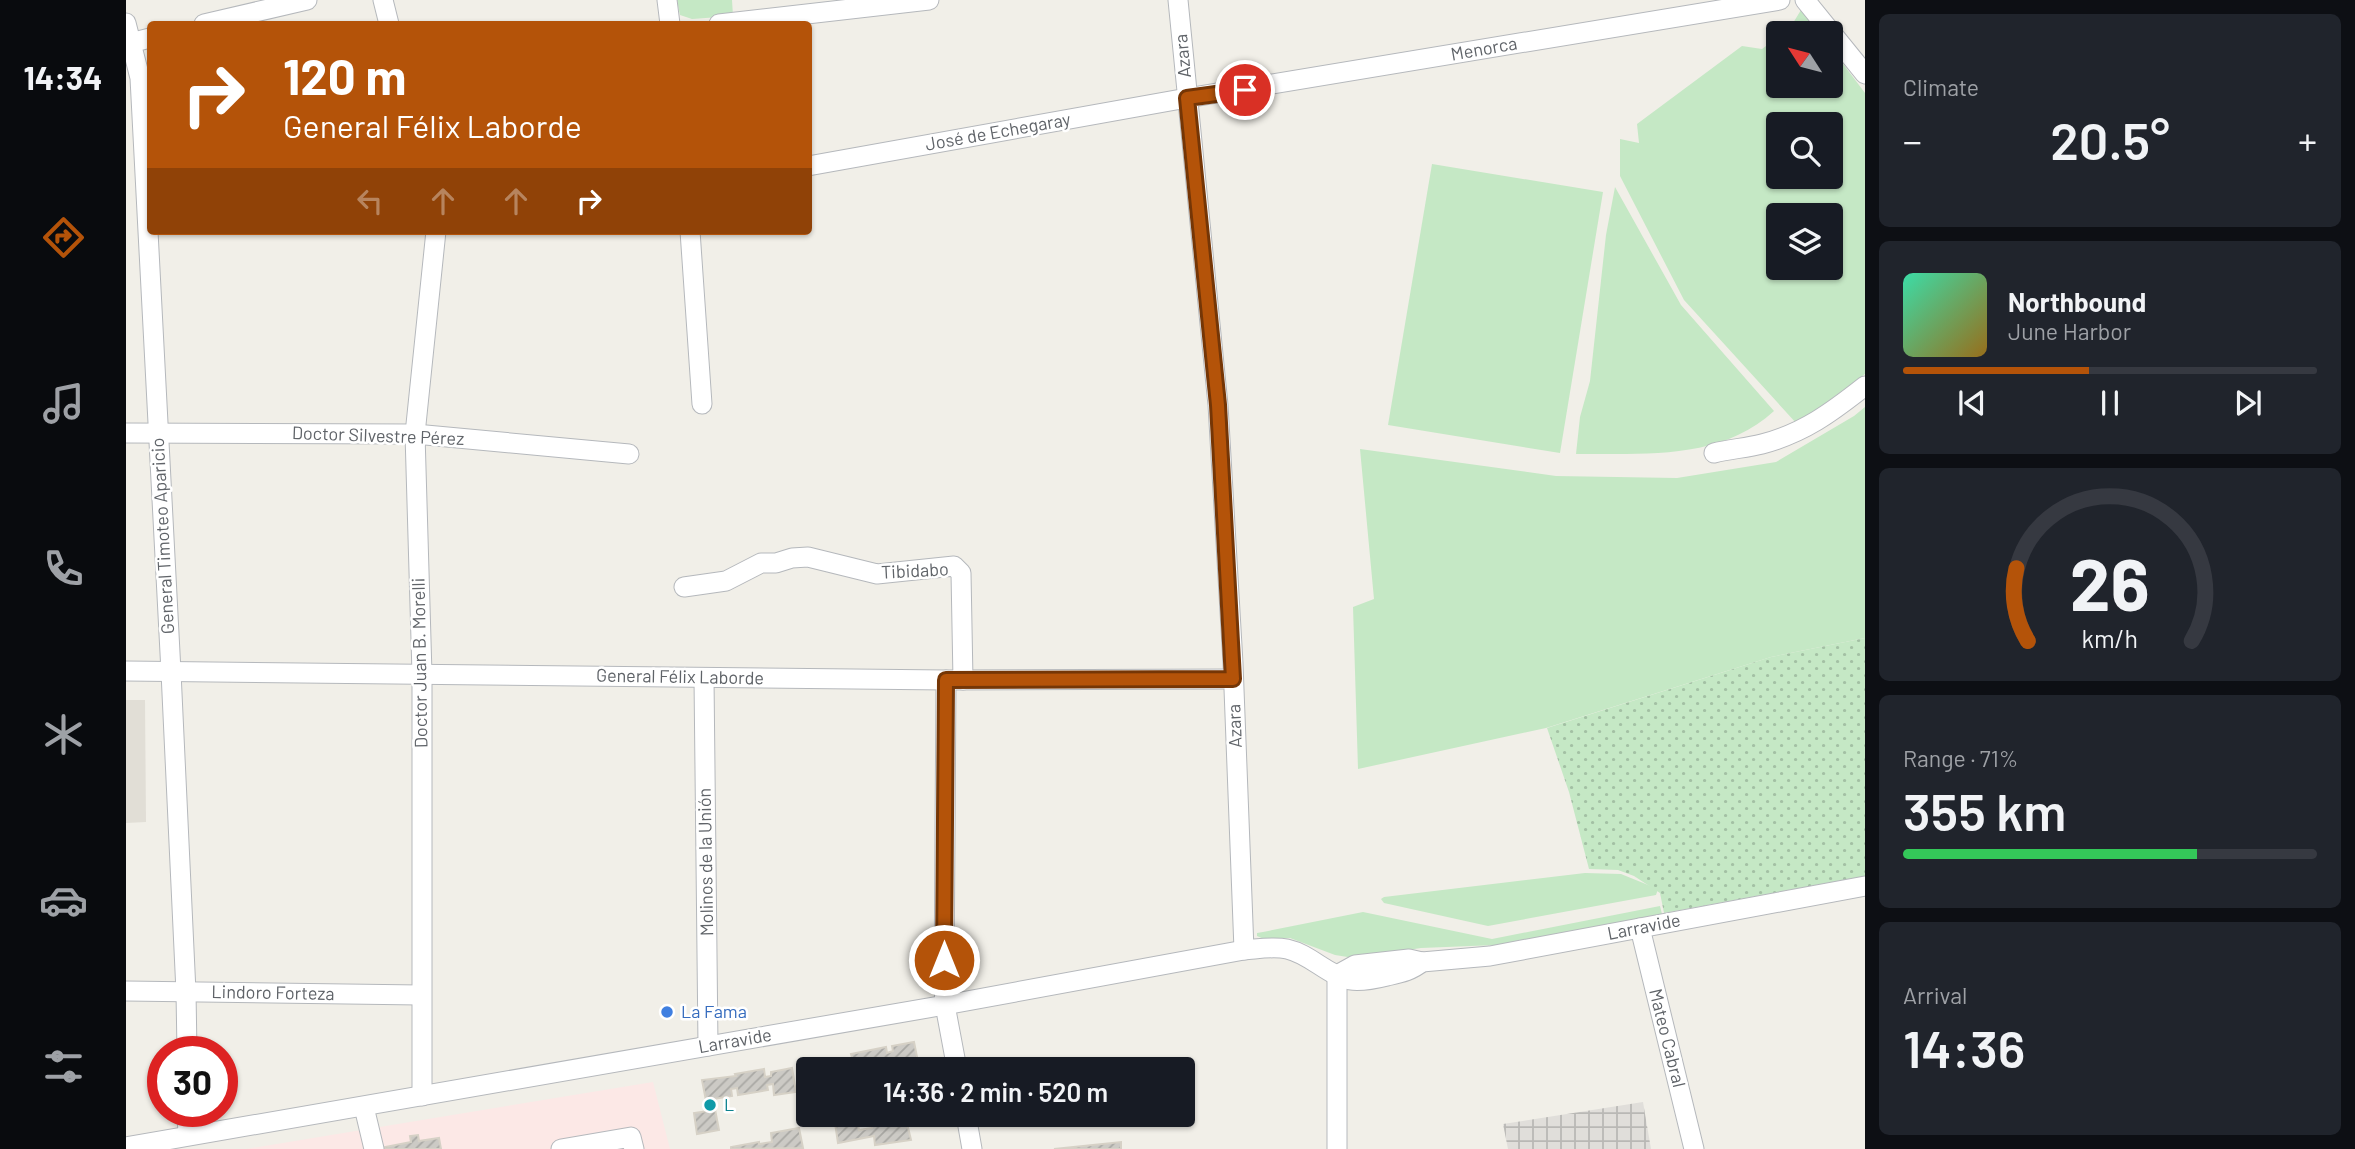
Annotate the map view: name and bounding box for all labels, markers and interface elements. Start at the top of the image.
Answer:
north arrow [1766,21,1843,98]
map controls [1766,21,1843,280]
street label: Menorca [1449,31,1519,65]
street label: Azara [1169,33,1195,79]
text: 120 m [283,46,406,105]
icon: right [168,49,259,140]
text: 14:34 [24,58,102,96]
pin [1215,60,1275,120]
icon: arrive [1226,71,1264,109]
text: Climate [1903,73,1979,101]
text: General Félix Laborde [283,106,582,144]
street label: José de Echegaray [923,107,1072,155]
text: 20.5° [2050,108,2170,170]
button: search [1766,112,1843,189]
text: − [1903,117,1922,163]
text: + [2298,117,2317,163]
icon: left [351,182,389,220]
icon: ahead [424,182,462,220]
icon: ahead [497,182,535,220]
icon: right [570,182,608,220]
button: layers [1766,203,1843,280]
icon: directions [39,213,88,262]
text: Northbound [2008,286,2146,317]
text: June Harbor [2008,317,2131,345]
icon: music [39,379,88,428]
icon: previous [1953,384,1991,422]
icon: pause [2091,384,2129,422]
icon: next [2229,384,2267,422]
street label: Doctor Silvestre Pérez [292,421,465,449]
street label: General Timoteo Aparicio [146,437,178,635]
text: 26 [2070,538,2150,626]
icon: phone [39,544,88,593]
street label: Tibidabo [881,557,949,583]
street label: Doctor Juan B. Morelli [407,578,431,748]
text: km/h [2082,622,2138,652]
street label: General Félix Laborde [596,664,764,688]
street label: Azara [1222,704,1246,748]
icon: climate [39,710,88,759]
text: Range · 71% [1903,744,2018,772]
text: 355 km [1903,779,2066,841]
street label: Molinos de la Unión [693,788,717,936]
icon: car [39,876,88,925]
street label: Larravide [1605,908,1682,944]
position arrow [907,923,981,997]
street label: Lindoro Forteza [211,980,335,1004]
text: Arrival [1903,981,1967,1009]
street label: Mateo Cabral [1645,986,1691,1089]
place label: La Fama [681,1000,747,1022]
marker: La Fama [659,1004,675,1020]
text: 14:36 [1903,1016,2025,1078]
street label: Larravide [696,1023,773,1057]
speed limit sign: 30 [147,1036,238,1127]
icon: filters [39,1042,88,1091]
text: 14:36 · 2 min · 520 m [883,1076,1108,1107]
place label: L [724,1093,734,1115]
marker: L [702,1097,718,1113]

